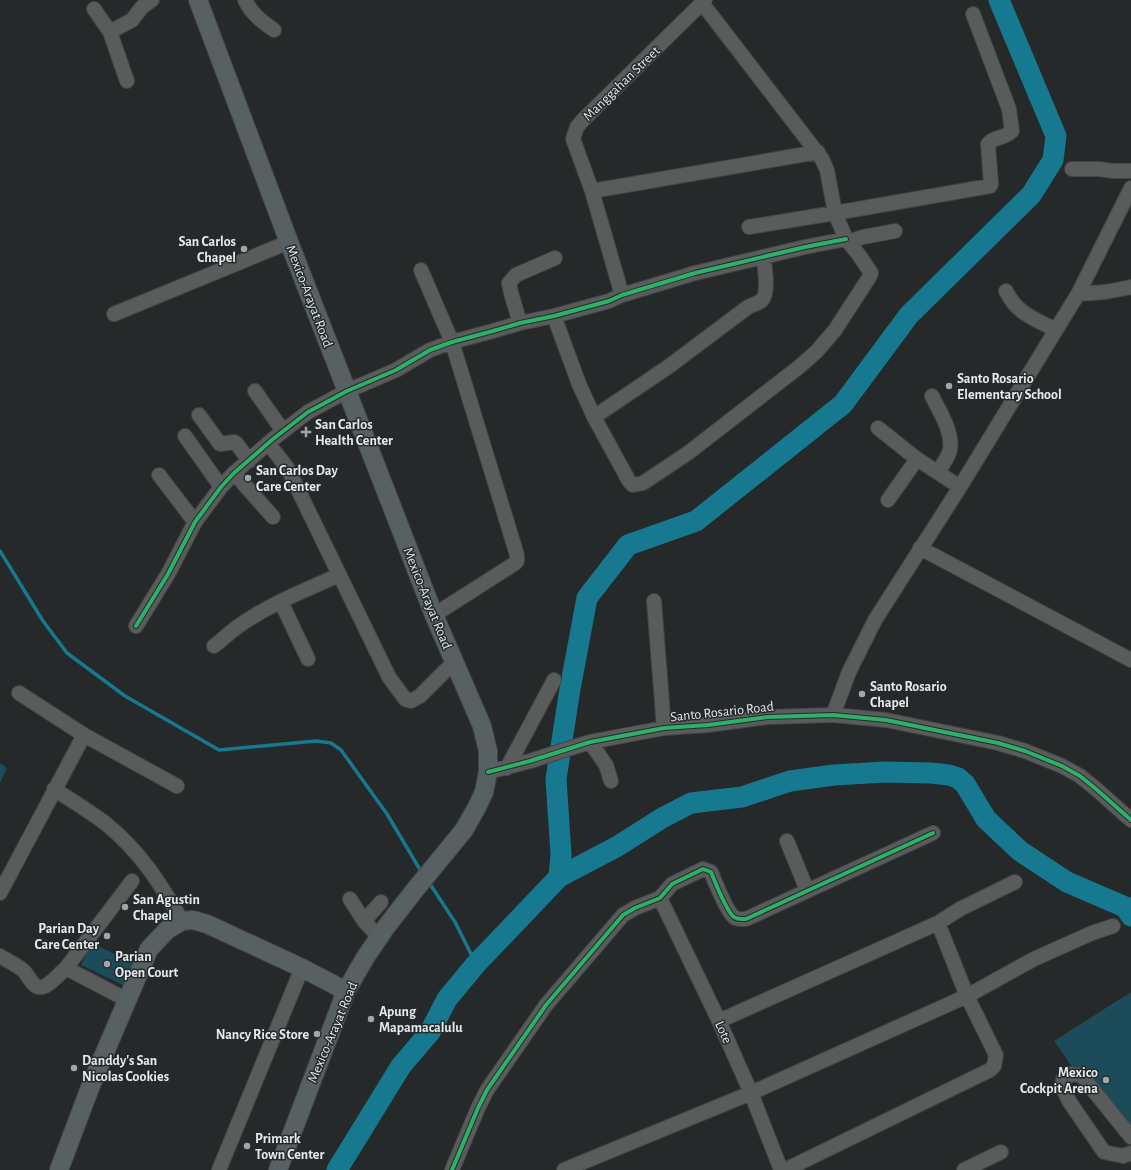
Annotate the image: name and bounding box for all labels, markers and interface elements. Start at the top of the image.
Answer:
street label: Manggahan Street [581,43,663,124]
place label: San Carlos Chapel [178,235,236,265]
street label: Mexico-Arayat Road [283,243,335,349]
marker: San Carlos Chapel [239,244,249,254]
place label: Santo Rosario Elementary School [957,372,1062,402]
marker: Santo Rosario Elementary School [944,381,954,391]
place label: San Carlos Health Center [315,418,393,448]
marker: San Carlos Health Center [300,426,312,438]
place label: San Carlos Day Care Center [256,464,338,494]
marker: San Carlos Day Care Center [243,473,253,483]
street label: Mexico-Arayat Road [400,546,454,651]
place label: Santo Rosario Chapel [870,680,947,710]
marker: Santo Rosario Chapel [857,689,867,699]
street label: Santo Rosario Road [670,700,775,724]
place label: San Agustin Chapel [133,893,200,923]
marker: San Agustin Chapel [120,902,130,912]
place label: Parian Day Care Center [34,922,100,952]
marker: Parian Day Care Center [102,931,112,941]
place label: Parian Open Court [115,950,178,980]
marker: Parian Open Court [102,959,112,969]
street label: Mexico-Arayat Road [305,980,360,1085]
place label: Apung Mapamacalulu [379,1005,463,1035]
marker: Apung Mapamacalulu [366,1014,376,1024]
street label: Lote [712,1019,734,1046]
place label: Nancy Rice Store [216,1028,309,1042]
marker: Nancy Rice Store [312,1029,322,1039]
place label: Danddy's San Nicolas Cookies [82,1054,169,1084]
marker: Danddy's San Nicolas Cookies [69,1063,79,1073]
place label: Mexico Cockpit Arena [1020,1066,1098,1096]
marker: Mexico Cockpit Arena [1101,1075,1111,1085]
place label: Primark Town Center [255,1132,324,1162]
marker: Primark Town Center [242,1141,252,1151]

